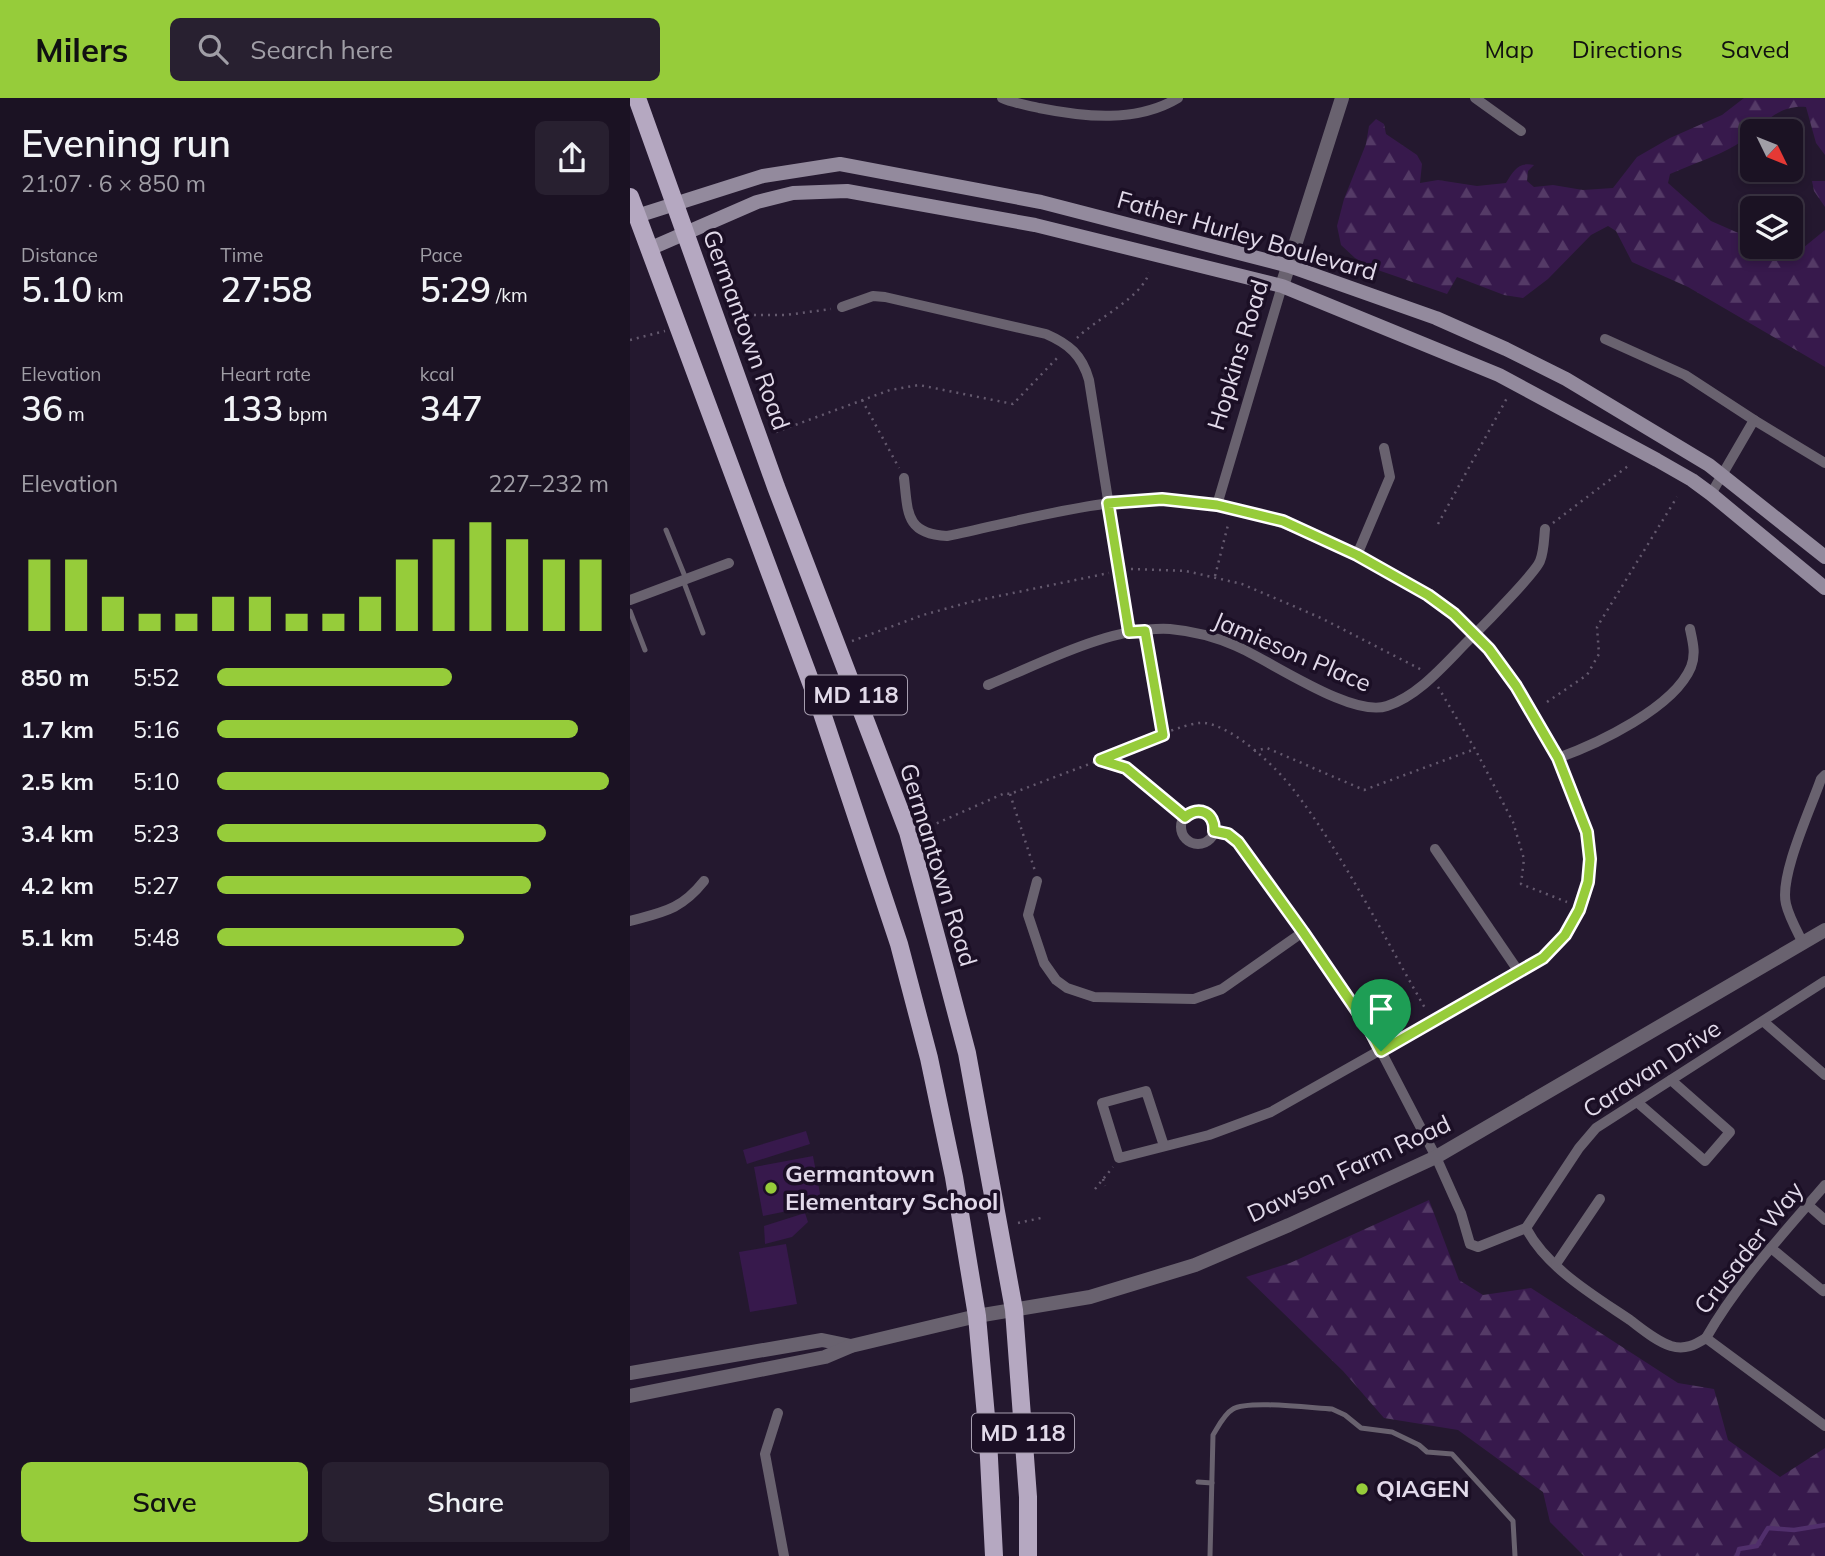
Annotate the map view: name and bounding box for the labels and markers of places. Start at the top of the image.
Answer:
pin [1351,979,1411,1051]
place label: Germantown Elementary School [785,1158,998,1216]
marker: Germantown Elementary School [763,1180,779,1196]
place label: QIAGEN [1376,1473,1470,1503]
marker: QIAGEN [1354,1481,1370,1497]

